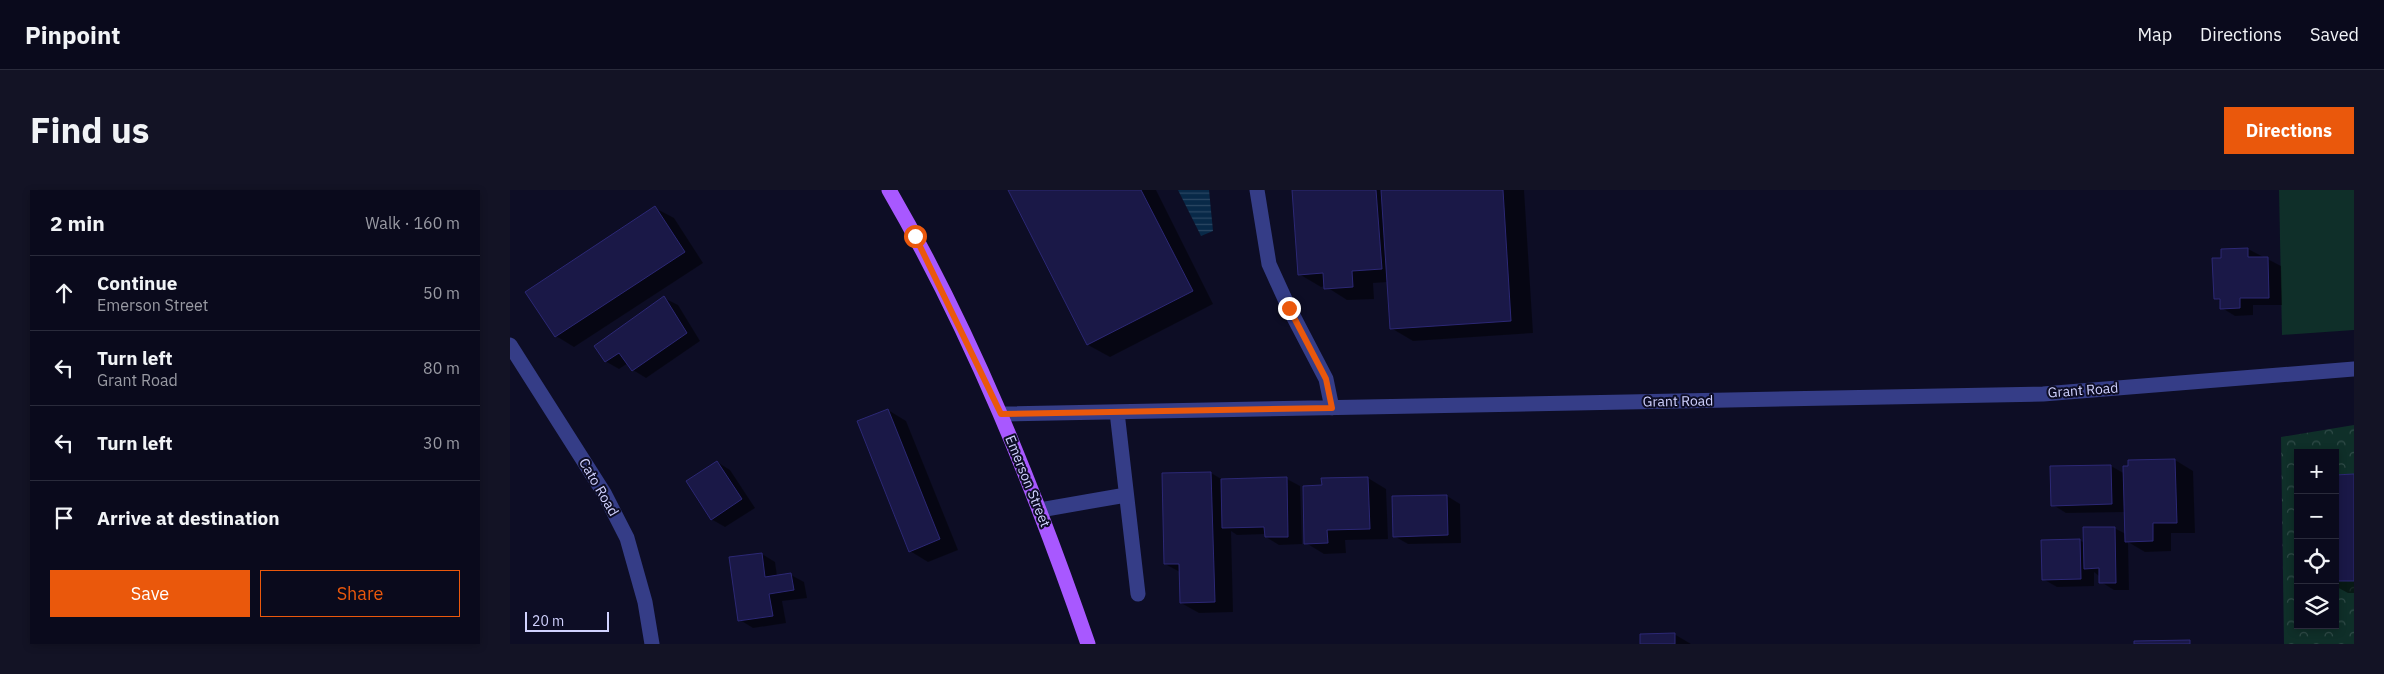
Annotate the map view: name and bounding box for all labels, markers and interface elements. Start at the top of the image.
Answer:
text: Pinpoint [25,19,120,51]
text: Map [2137,23,2172,46]
text: Directions [2200,23,2282,46]
text: Saved [2310,23,2359,46]
text: Find us [30,107,149,153]
button: Directions [2224,107,2354,154]
text: 2 min [50,209,105,237]
text: Walk · 160 m [365,213,460,233]
route start [904,225,927,248]
text: Continue [97,271,177,295]
icon: ahead [50,279,78,307]
text: 50 m [423,283,460,303]
text: Emerson Street [97,295,208,315]
route end [1278,297,1301,320]
text: Turn left [97,346,173,370]
icon: left [50,354,78,382]
text: 80 m [423,358,460,378]
text: Grant Road [97,370,178,390]
street label: Grant Road [2047,379,2119,401]
street label: Grant Road [1643,391,1713,411]
icon: left [50,429,78,457]
text: Turn left [97,431,173,455]
street label: Emerson Street [1001,432,1055,530]
text: 30 m [423,433,460,453]
map controls [2294,449,2339,629]
button: + [2294,449,2339,494]
street label: Cato Road [575,455,623,519]
button: − [2294,494,2339,539]
icon: arrive [50,504,78,532]
text: Arrive at destination [97,506,280,530]
button: locate [2294,539,2339,584]
button: Save [50,570,250,617]
button: Share [260,570,460,617]
button: layers [2294,584,2339,629]
scale bar [525,609,609,632]
text: 20 m [532,612,564,630]

